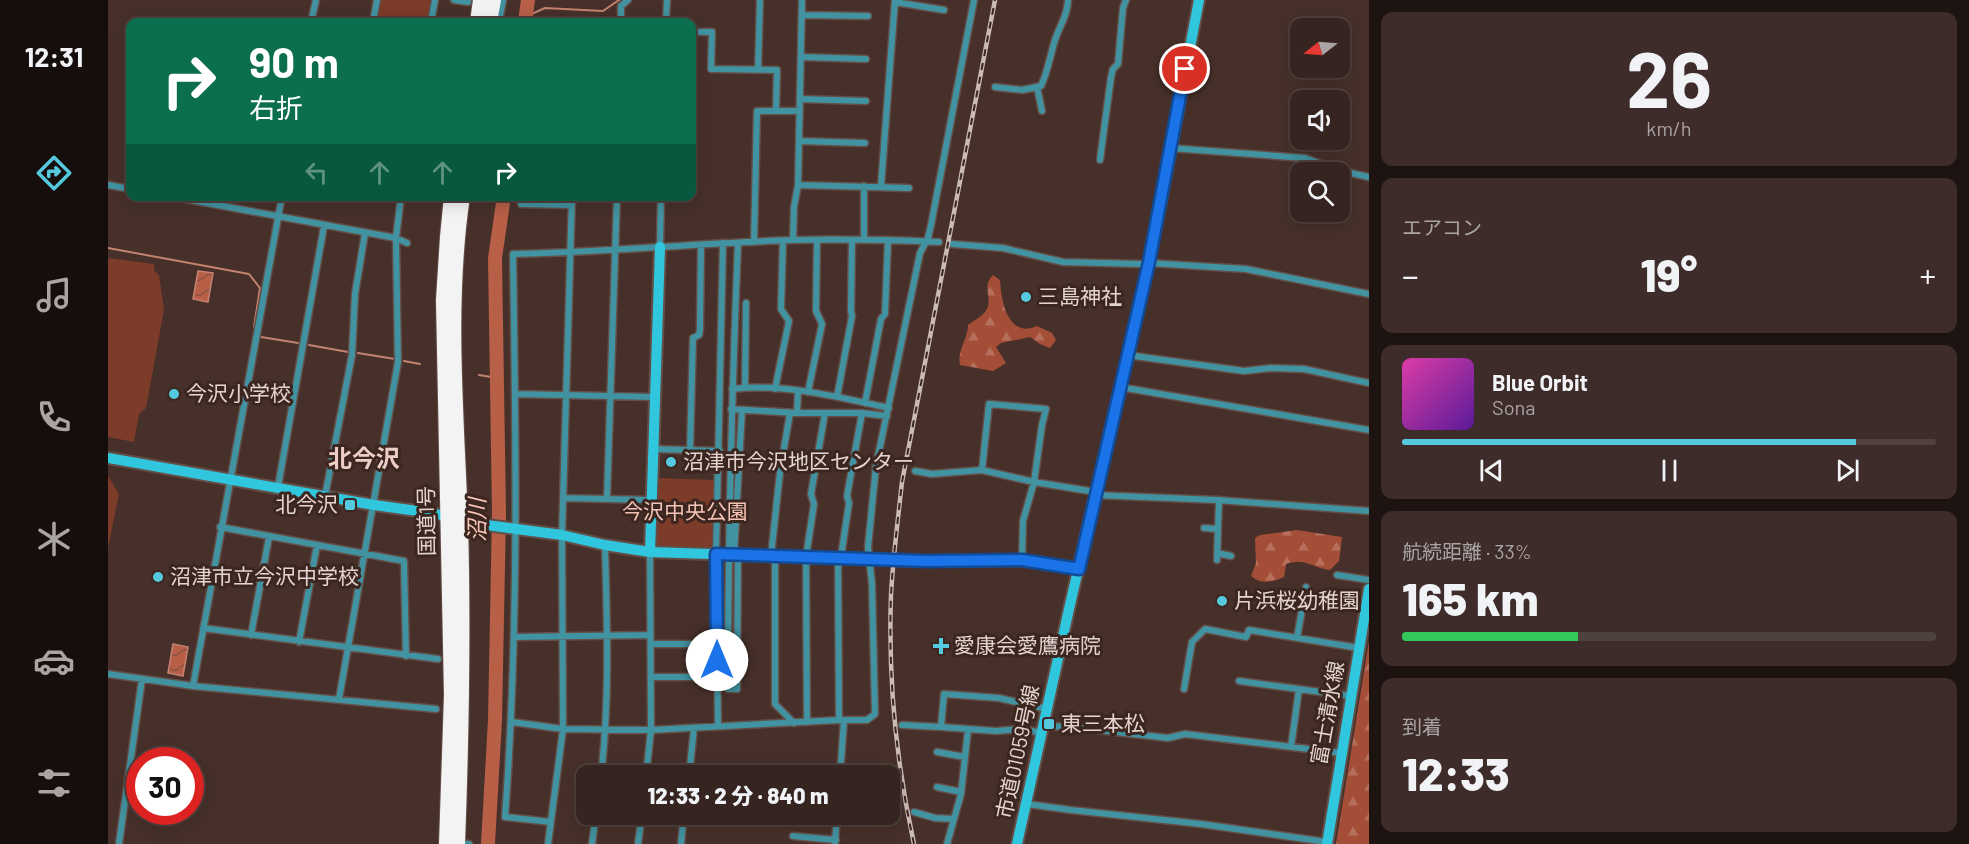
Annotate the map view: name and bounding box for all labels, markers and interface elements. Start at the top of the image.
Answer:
north arrow [1290,18,1350,78]
map controls [1290,18,1350,222]
text: 26 [1626,30,1712,124]
text: 90 m [249,36,339,86]
text: 12:31 [25,40,83,72]
icon: right [150,42,228,120]
pin [1159,43,1210,94]
icon: arrive [1168,52,1201,85]
button: sound [1290,90,1350,150]
text: 右折 [249,91,303,123]
text: km/h [1646,116,1692,140]
icon: directions [33,152,75,194]
icon: left [300,156,333,189]
icon: ahead [363,156,396,189]
icon: ahead [426,156,459,189]
icon: right [489,156,522,189]
button: search [1290,162,1350,222]
text: エアコン [1402,215,1482,239]
text: 19° [1641,247,1697,301]
text: − [1402,255,1419,295]
text: + [1920,255,1936,295]
icon: music [33,274,75,316]
place label: 三島神社 [1038,283,1122,308]
marker: 三島神社 [1019,290,1033,304]
text: Blue Orbit [1492,369,1588,395]
place label: 今沢小学校 [186,380,291,405]
marker: 今沢小学校 [167,387,181,401]
text: Sona [1492,395,1536,419]
icon: phone [33,396,75,438]
district label: 北今沢 [328,443,400,472]
place label: 沼津市今沢地区センター [683,448,914,473]
icon: previous [1475,454,1508,487]
icon: pause [1653,454,1686,487]
icon: next [1831,454,1864,487]
marker: 沼津市今沢地区センター [664,455,678,469]
street label: 国道1号 [412,486,439,556]
place label: 北今沢 [275,491,338,516]
water label: 沼川 [463,496,489,542]
marker: 北今沢 [343,498,357,512]
park label: 今沢中央公園 [622,498,748,523]
icon: climate [33,518,75,560]
text: 航続距離 · 33% [1402,539,1532,563]
place label: 沼津市立今沢中学校 [170,563,359,588]
marker: 沼津市立今沢中学校 [151,570,165,584]
text: 165 km [1402,571,1538,625]
place label: 片浜桜幼稚園 [1234,587,1360,612]
marker: 片浜桜幼稚園 [1215,594,1229,608]
position arrow [685,628,749,692]
place label: 愛康会愛鷹病院 [954,632,1101,657]
marker: 愛康会愛鷹病院 [932,637,950,655]
icon: car [33,640,75,682]
street label: 富士清水線 [1305,659,1348,767]
street label: 市道01059号線 [990,682,1043,821]
place label: 東三本松 [1061,710,1145,735]
text: 到着 [1402,714,1442,738]
marker: 東三本松 [1042,717,1056,731]
text: 12:33 [1402,746,1510,800]
speed limit sign: 30 [126,747,204,825]
icon: filters [33,762,75,804]
text: 12:33 · 2 分 · 840 m [647,782,829,808]

